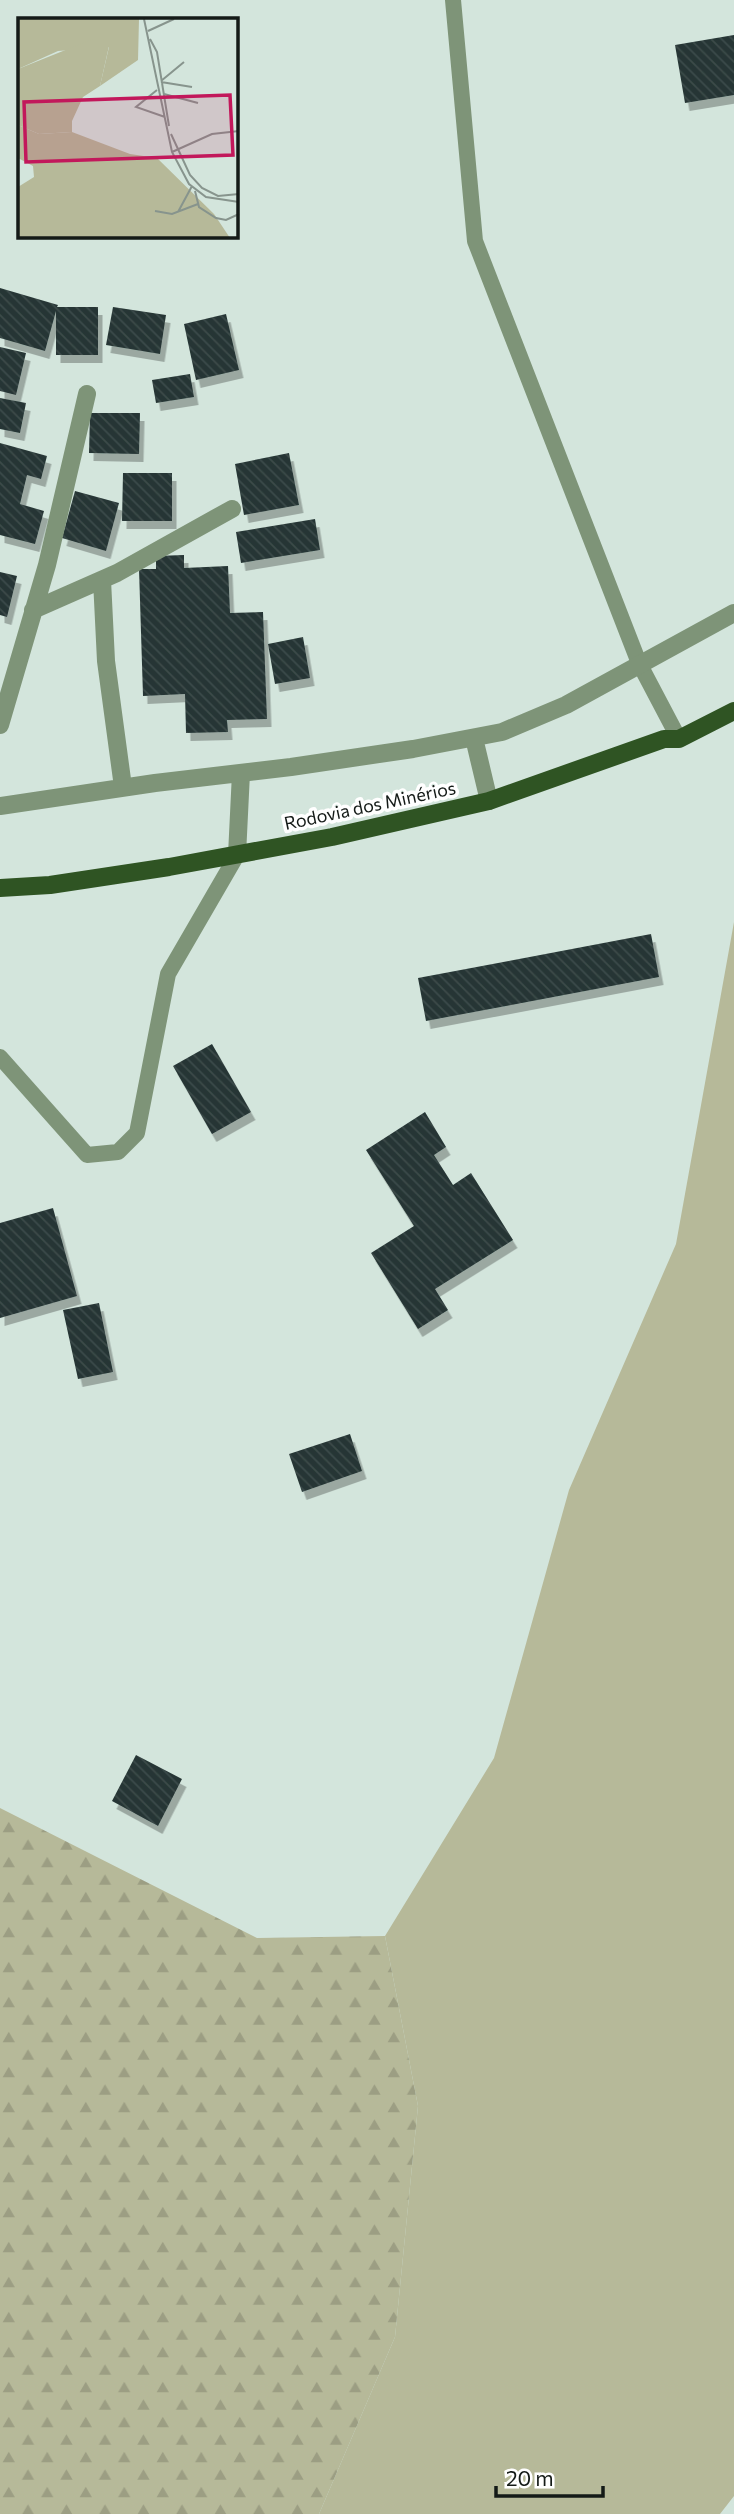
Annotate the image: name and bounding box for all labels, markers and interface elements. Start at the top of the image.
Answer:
inset map [18,18,238,238]
street label: Rodovia dos Minérios [282,776,457,834]
scale bar [496,2454,603,2498]
text: 20 m [506,2465,554,2490]

